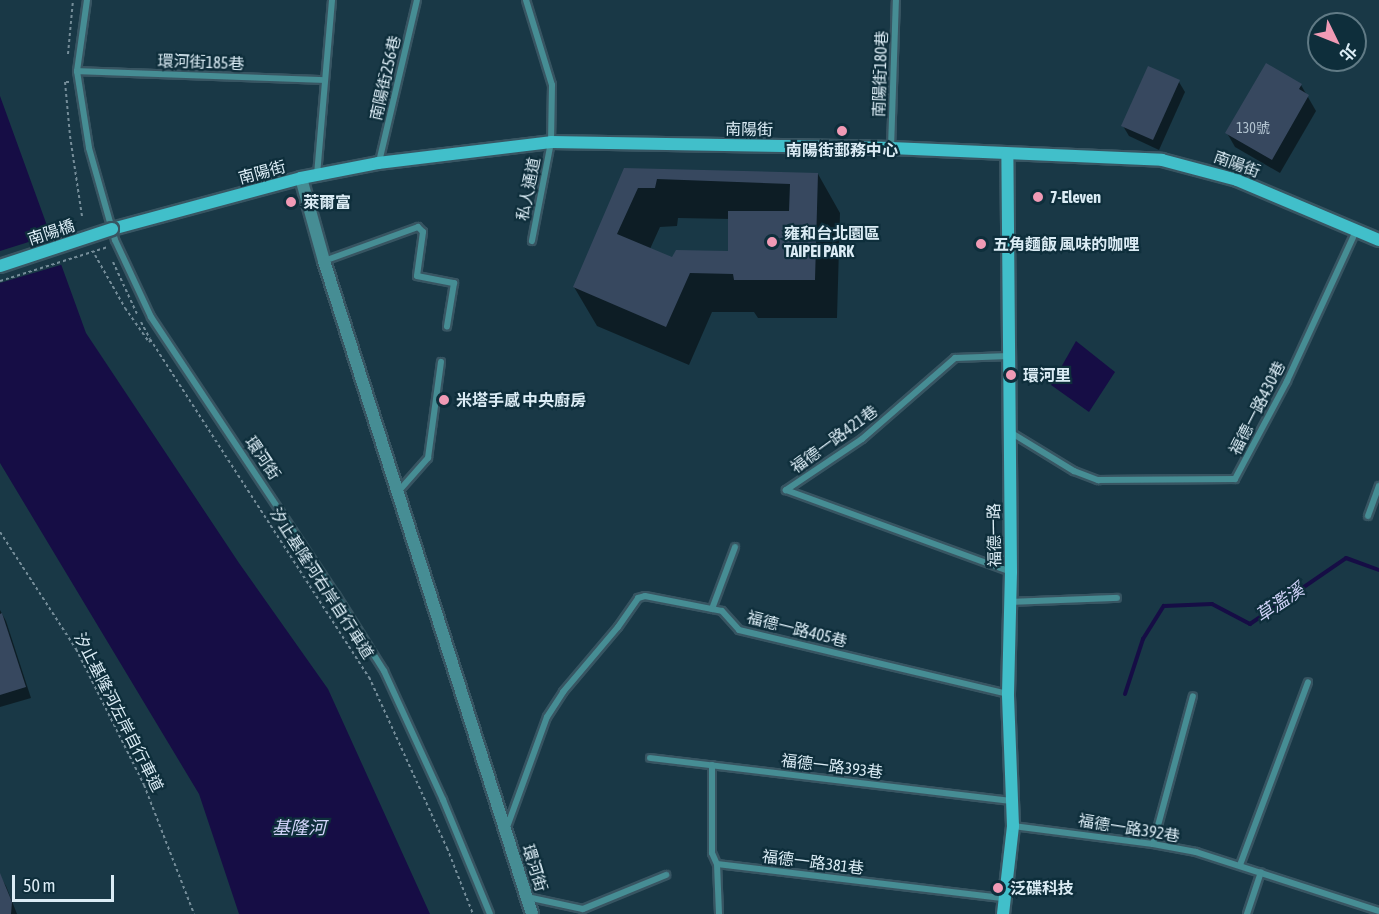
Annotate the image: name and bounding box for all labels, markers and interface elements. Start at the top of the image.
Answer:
north arrow [1307,12,1367,72]
street label: 南陽街180巷 [869,30,891,118]
street label: 南陽街256巷 [366,34,404,122]
text: 北 [1337,41,1361,65]
street label: 環河街185巷 [157,51,245,73]
street label: 南陽街 [725,119,773,139]
house number: 130號 [1236,120,1270,136]
marker: 南陽街郵務中心 [835,124,849,138]
place label: 南陽街郵務中心 [786,140,898,160]
street label: 南陽街 [1211,147,1263,181]
street label: 私人通道 [512,156,544,222]
street label: 南陽街 [236,157,288,187]
place label: 7-Eleven [1050,187,1101,207]
marker: 7-Eleven [1031,190,1045,204]
place label: 萊爾富 [303,192,351,212]
marker: 萊爾富 [284,195,298,209]
street label: 南陽橋 [25,215,77,249]
place label: 雍和台北園區 TAIPEI PARK [784,223,880,261]
place label: 五角麵飯 風味的咖哩 [993,234,1139,254]
marker: 雍和台北園區 TAIPEI PARK [765,235,779,249]
marker: 五角麵飯 風味的咖哩 [974,237,988,251]
street label: 福德一路430巷 [1225,358,1289,458]
place label: 環河里 [1023,365,1071,385]
marker: 環河里 [1004,368,1018,382]
place label: 米塔手感 中央廚房 [456,390,586,410]
marker: 米塔手感 中央廚房 [437,393,451,407]
street label: 福德一路421巷 [787,401,881,477]
street label: 環河街 [242,433,284,483]
street label: 福德一路 [984,503,1004,567]
street label: 汐止基隆河右岸自行車道 [266,504,378,662]
water label: 草濫溪 [1252,579,1308,627]
street label: 福德一路405巷 [745,607,849,651]
street label: 汐止基隆河左岸自行車道 [70,629,168,795]
street label: 福德一路393巷 [780,750,884,782]
street label: 福德一路392巷 [1077,810,1181,846]
water label: 基隆河 [272,817,326,839]
street label: 環河街 [519,842,551,894]
street label: 福德一路381巷 [761,846,865,878]
scale bar [15,863,117,901]
text: 50 m [23,875,55,896]
place label: 泛碟科技 [1010,878,1074,898]
marker: 泛碟科技 [991,881,1005,895]

